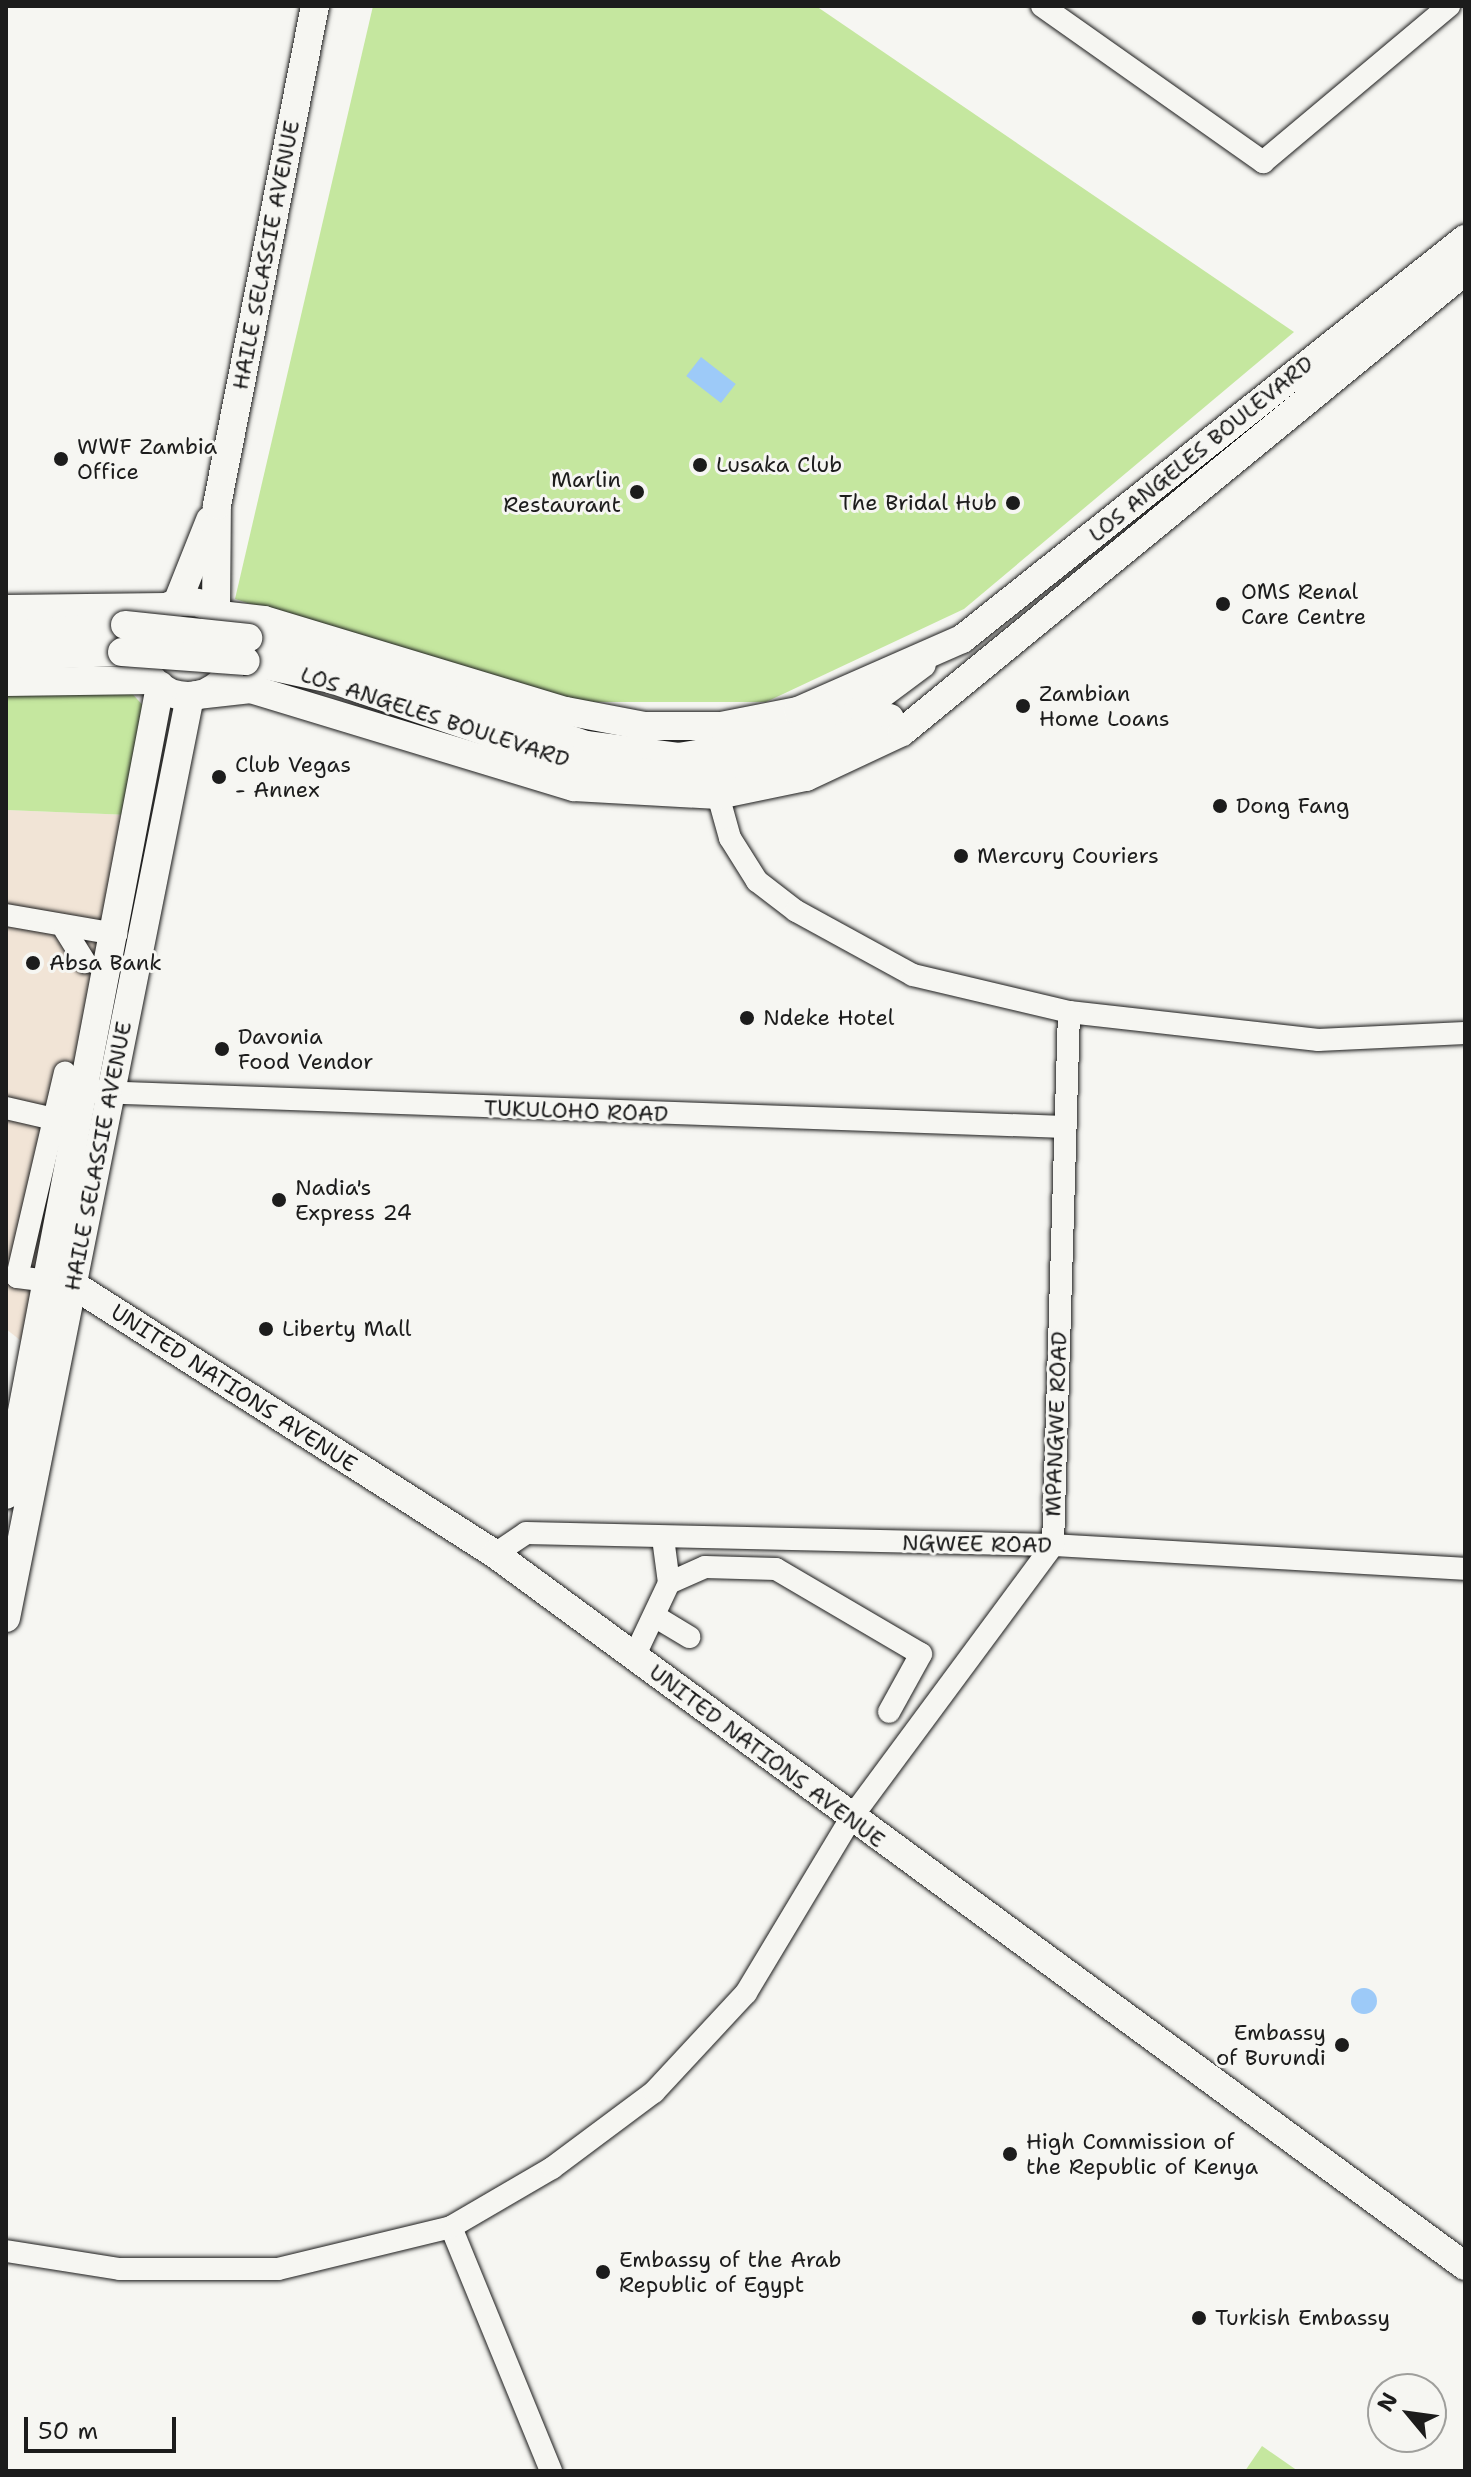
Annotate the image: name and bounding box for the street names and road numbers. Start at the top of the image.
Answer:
street label: HAILE SELASSIE AVENUE [227,118,305,392]
street label: LOS ANGELES BOULEVARD [1083,350,1319,548]
street label: LOS ANGELES BOULEVARD [297,661,573,773]
street label: HAILE SELASSIE AVENUE [59,1019,137,1293]
street label: TUKULOHO ROAD [483,1095,669,1127]
street label: UNITED NATIONS AVENUE [106,1298,362,1478]
street label: MPANGWE ROAD [1040,1331,1072,1517]
street label: NGWEE ROAD [902,1529,1052,1559]
street label: UNITED NATIONS AVENUE [644,1659,890,1853]

